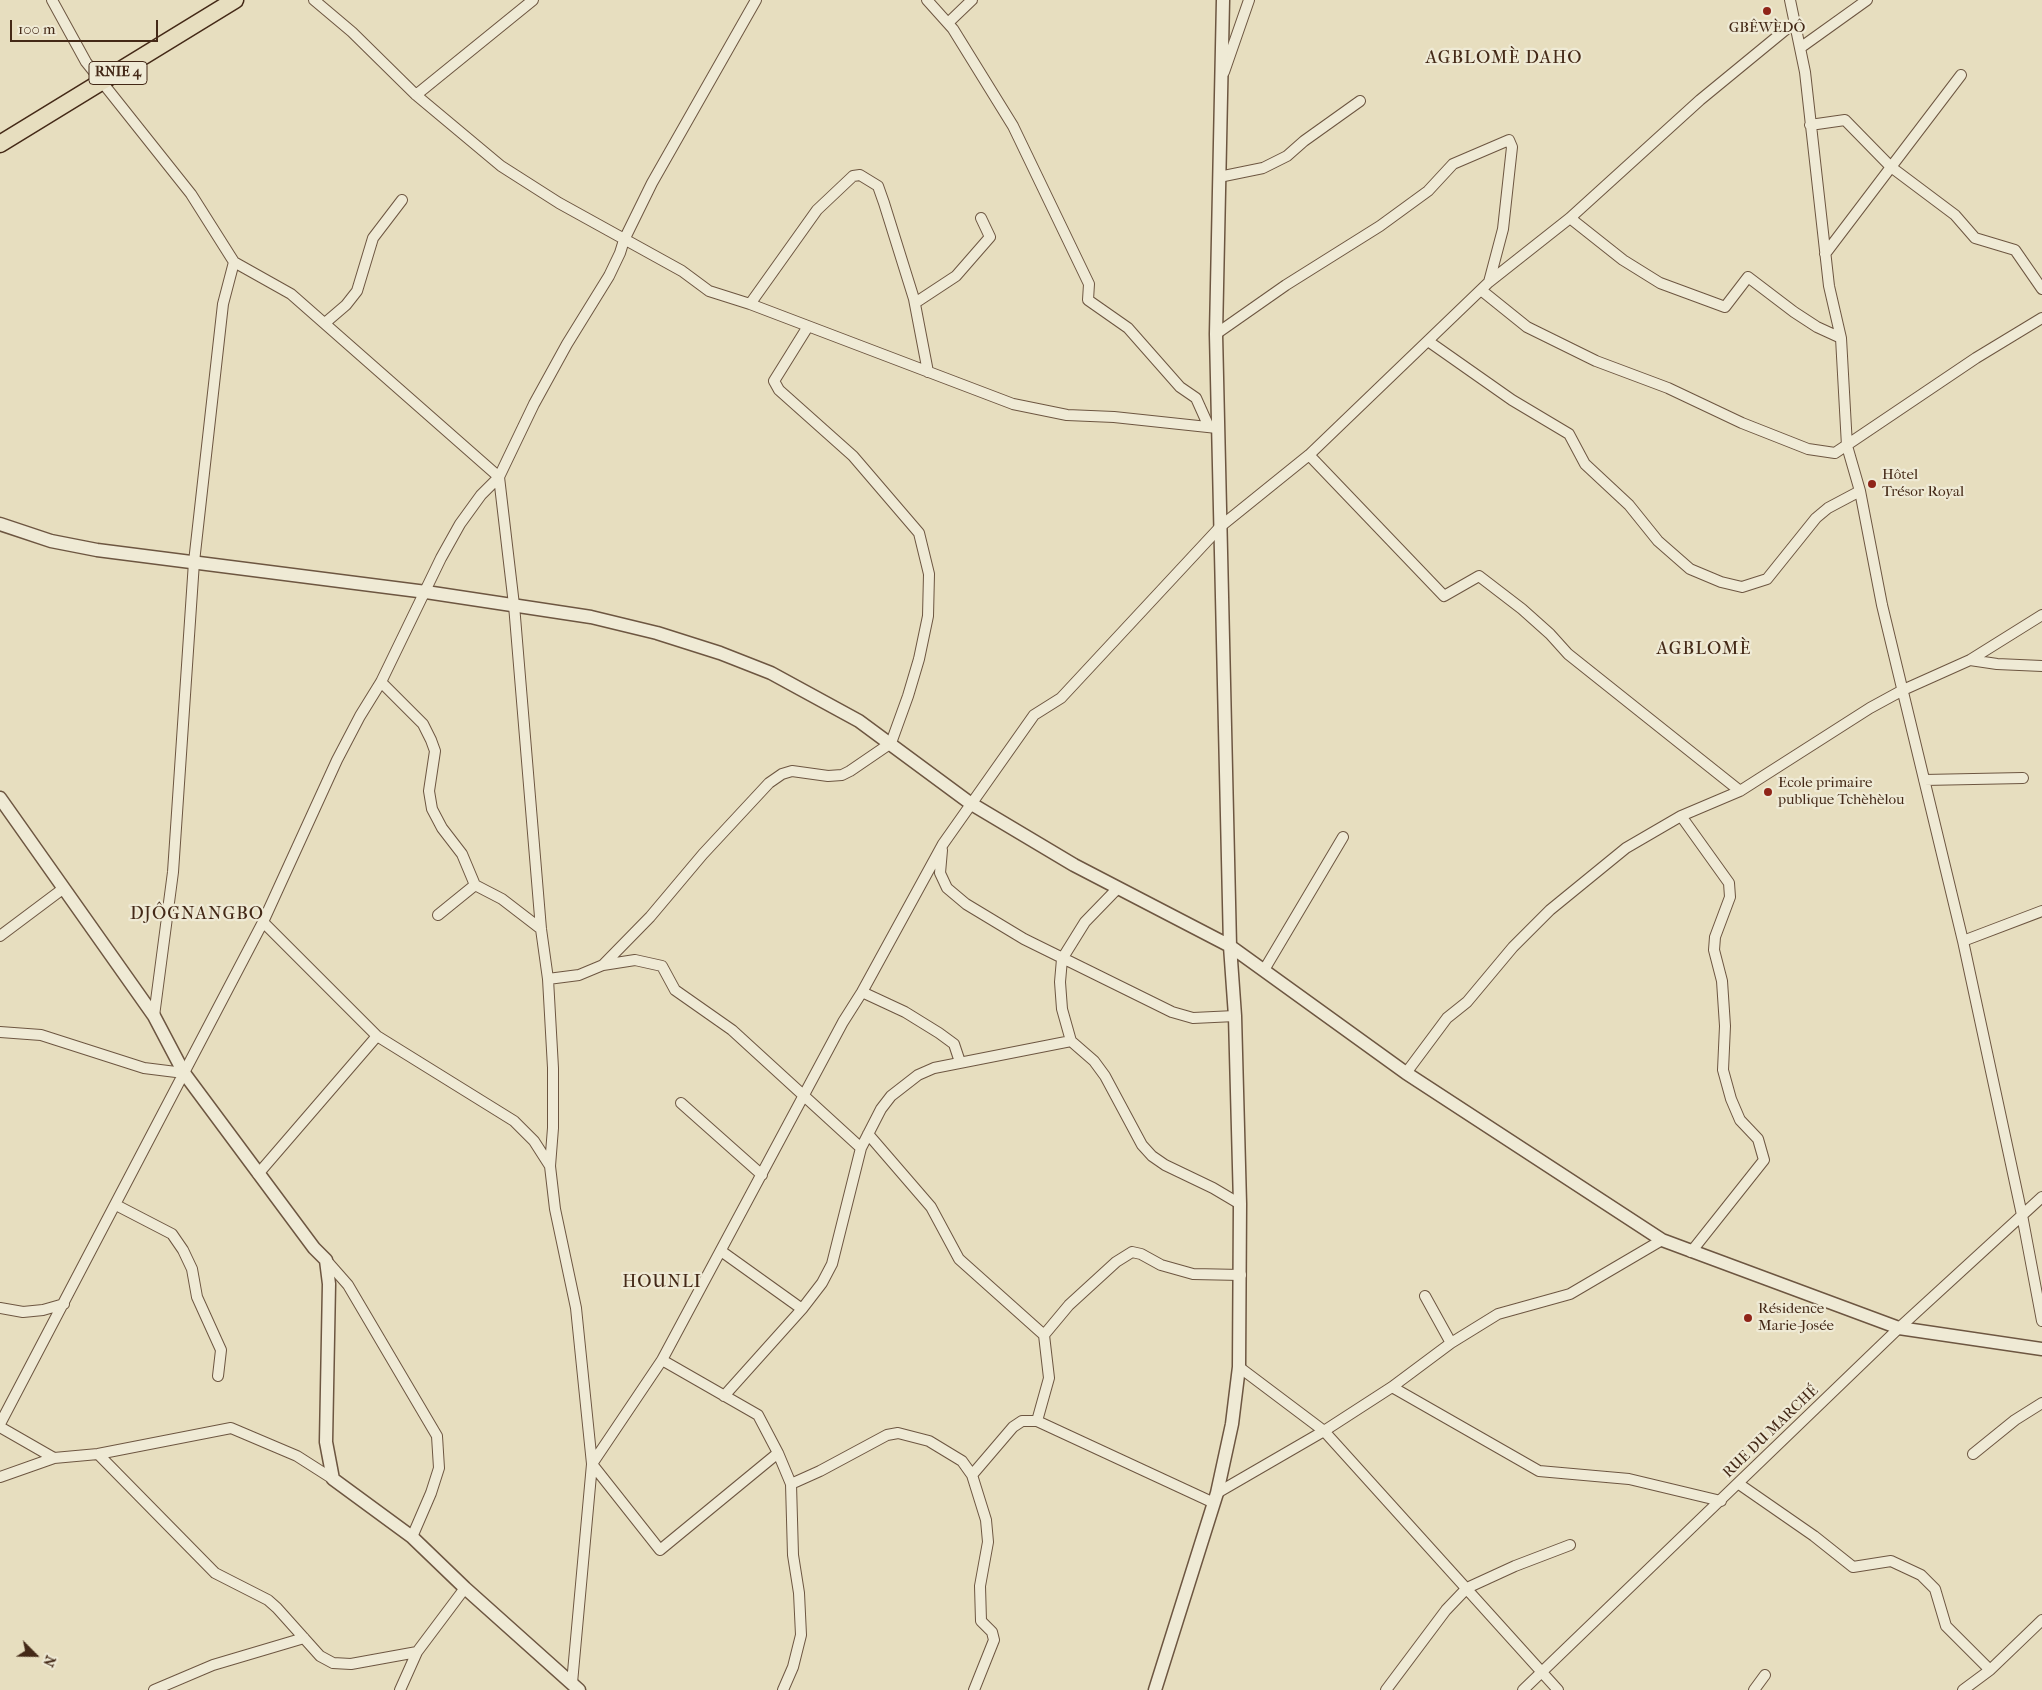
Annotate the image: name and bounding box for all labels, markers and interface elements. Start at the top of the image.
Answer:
marker: GBÊWÈDÔ [1761,5,1773,17]
scale bar [12,10,160,42]
place label: GBÊWÈDÔ [1729,19,1805,37]
text: 100 m [18,20,56,38]
district label: AGBLOMÈ DAHO [1424,48,1584,70]
road number: RNIE 4 [89,62,147,84]
place label: Hôtel Trésor Royal [1882,466,1964,501]
marker: Hôtel Trésor Royal [1866,478,1878,490]
district label: AGBLOMÈ [1656,639,1752,661]
place label: Ecole primaire publique Tchèhèlou [1778,774,1904,809]
marker: Ecole primaire publique Tchèhèlou [1762,786,1774,798]
district label: DJÔGNANGBO [129,904,265,926]
district label: HOUNLI [621,1272,703,1294]
place label: Résidence Marie-Josée [1758,1300,1834,1335]
marker: Résidence Marie-Josée [1742,1312,1754,1324]
street label: RUE DU MARCHÉ [1720,1382,1822,1482]
north arrow [10,1630,60,1680]
text: N [39,1653,59,1669]

